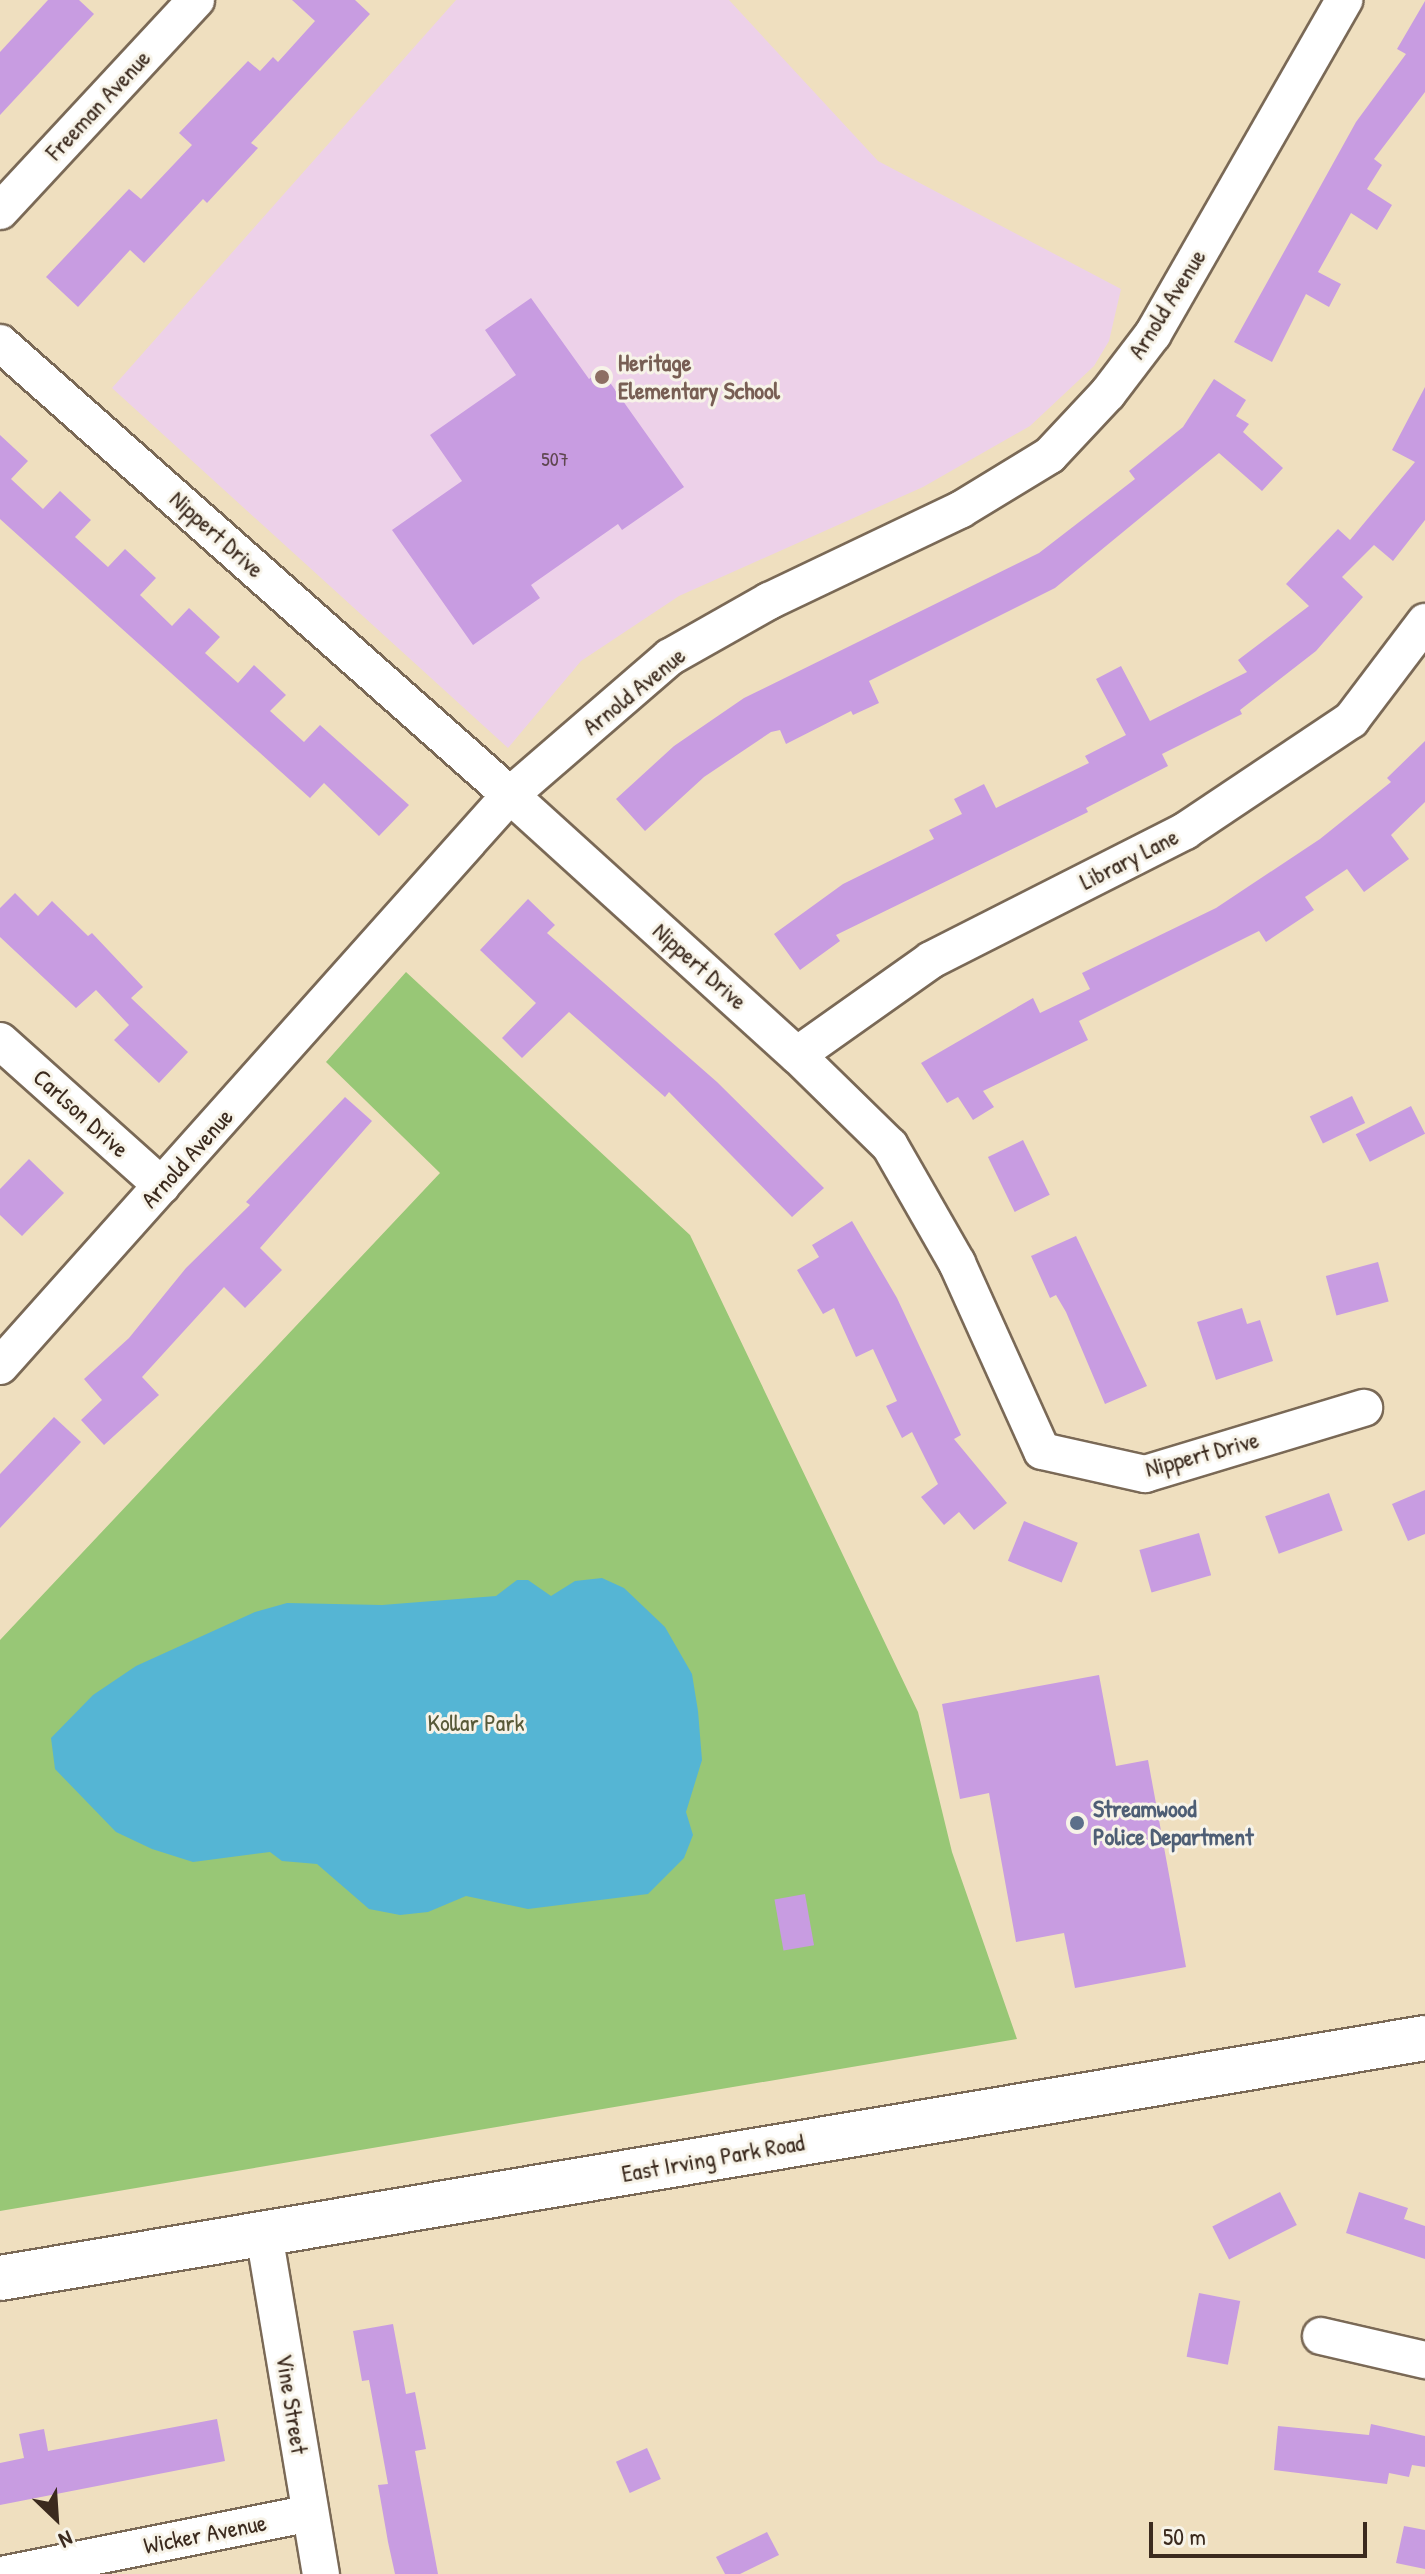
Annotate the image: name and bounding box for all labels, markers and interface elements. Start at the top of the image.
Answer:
street label: Freeman Avenue [40,44,156,166]
street label: Arnold Avenue [1122,244,1212,364]
place label: Heritage Elementary School [618,349,780,405]
marker: Heritage Elementary School [593,368,611,386]
house number: 507 [541,446,569,470]
street label: Nippert Drive [164,484,270,584]
street label: Arnold Avenue [577,641,691,741]
street label: Library Lane [1075,822,1183,896]
street label: Nippert Drive [647,916,753,1016]
street label: Carlson Drive [27,1063,135,1163]
street label: Arnold Avenue [135,1102,239,1214]
street label: Nippert Drive [1142,1425,1262,1483]
park label: Kollar Park [428,1709,524,1737]
place label: Streamwood Police Department [1093,1795,1253,1851]
marker: Streamwood Police Department [1068,1814,1086,1832]
street label: East Irving Park Road [619,2128,807,2188]
street label: Vine Street [270,2352,314,2456]
north arrow [16,2478,96,2558]
scale bar [1153,2506,1371,2556]
street label: Wicker Avenue [141,2508,269,2560]
text: 50 m [1163,2520,1206,2552]
text: N [54,2524,78,2556]

